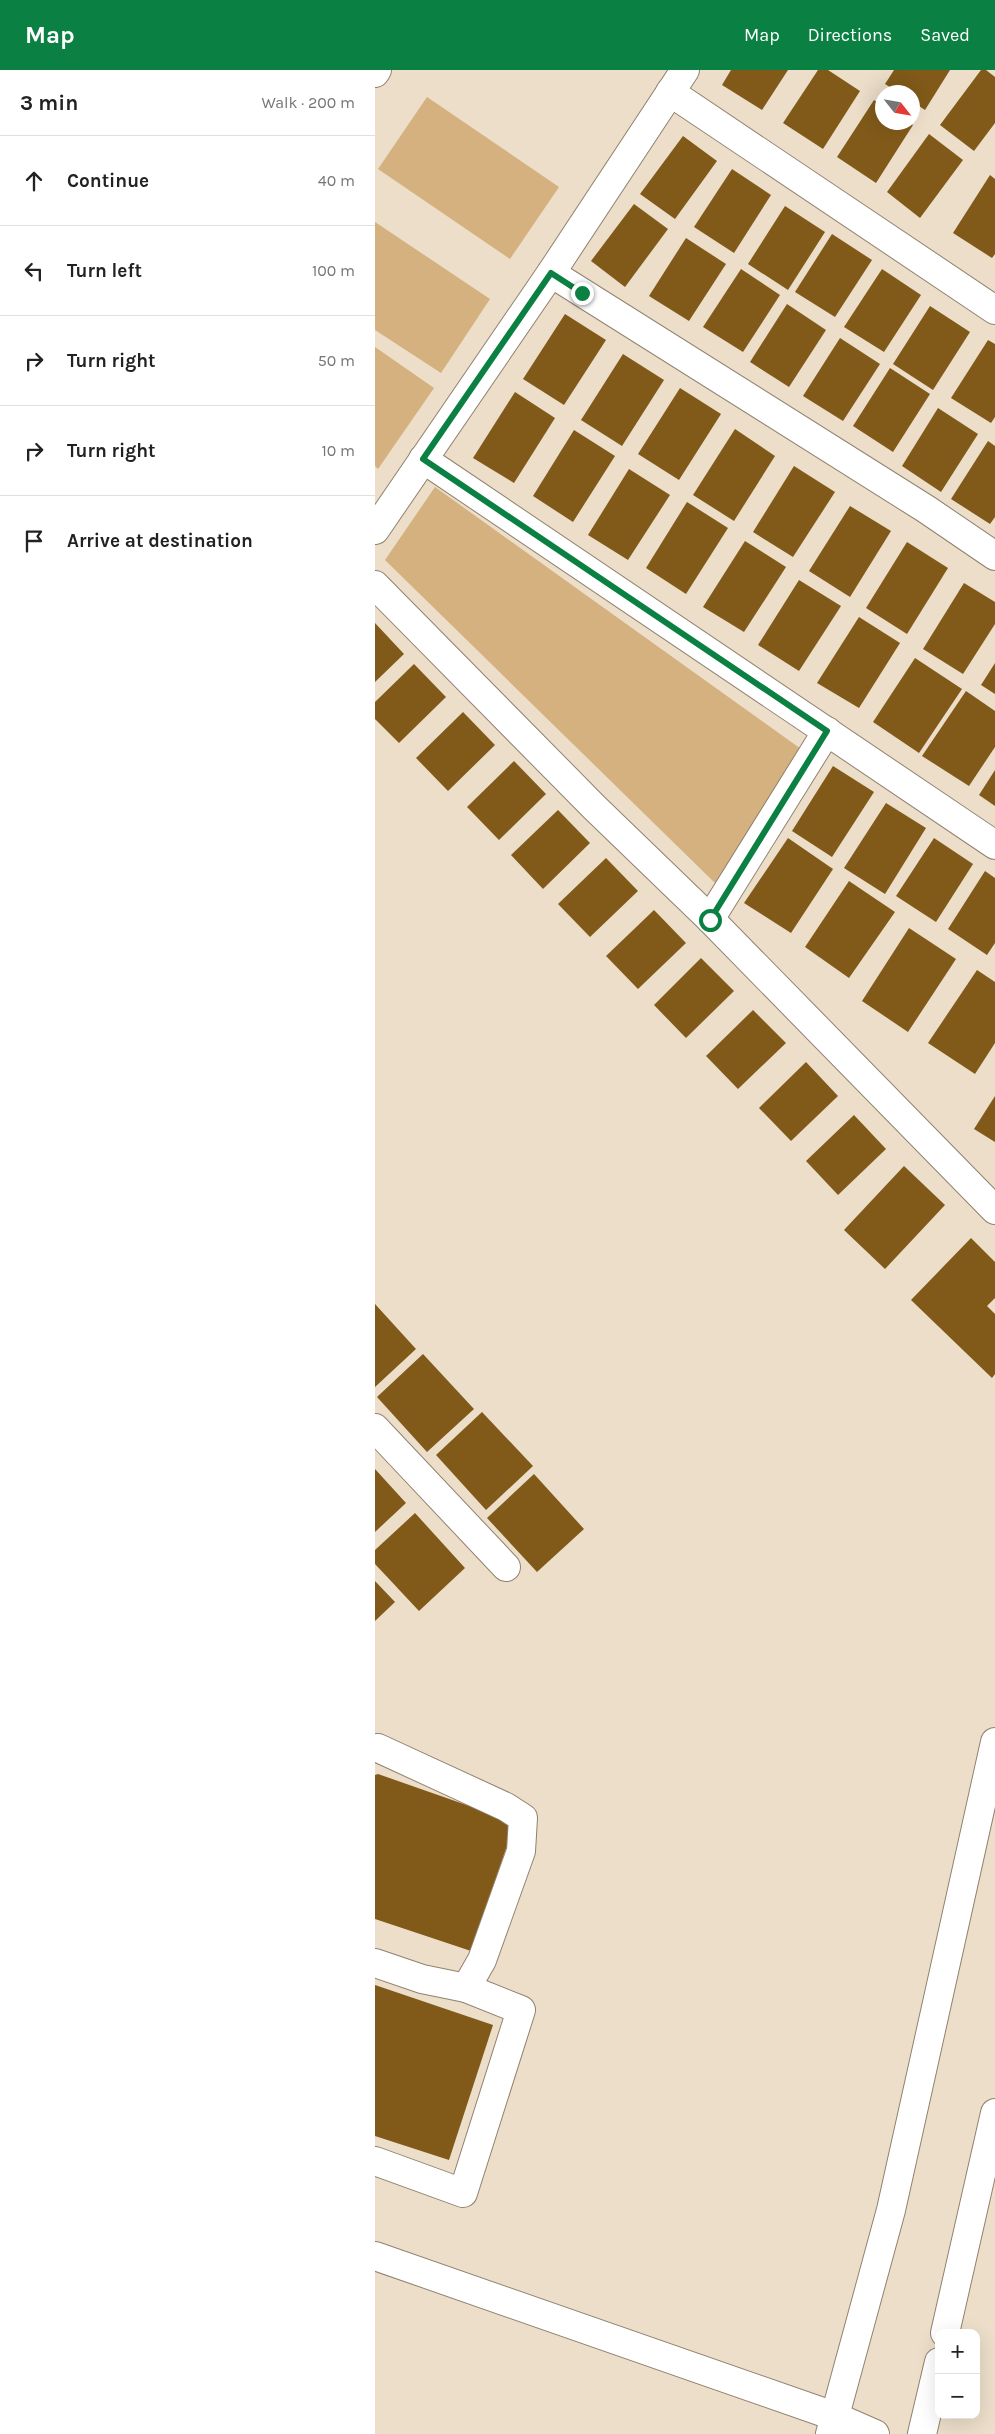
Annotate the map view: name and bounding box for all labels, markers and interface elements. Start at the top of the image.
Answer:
text: Map [25,21,75,49]
text: Map [744,24,780,46]
text: Directions [808,24,892,46]
text: Saved [920,24,970,46]
north arrow [875,85,920,130]
text: 3 min [20,91,78,115]
text: Walk · 200 m [261,93,355,112]
icon: ahead [20,167,48,195]
text: Continue [67,170,149,192]
text: 40 m [318,171,355,190]
icon: left [20,257,48,285]
text: Turn left [67,260,142,282]
text: 100 m [312,261,355,280]
route end [571,282,594,305]
icon: right [20,347,48,375]
text: Turn right [67,350,156,372]
text: 50 m [318,351,355,370]
icon: right [20,437,48,465]
text: Turn right [67,440,156,462]
text: 10 m [321,441,355,460]
icon: arrive [20,527,48,555]
text: Arrive at destination [67,530,253,552]
route start [699,909,722,932]
map controls [935,2329,980,2419]
button: + [935,2329,980,2374]
button: − [935,2374,980,2419]

